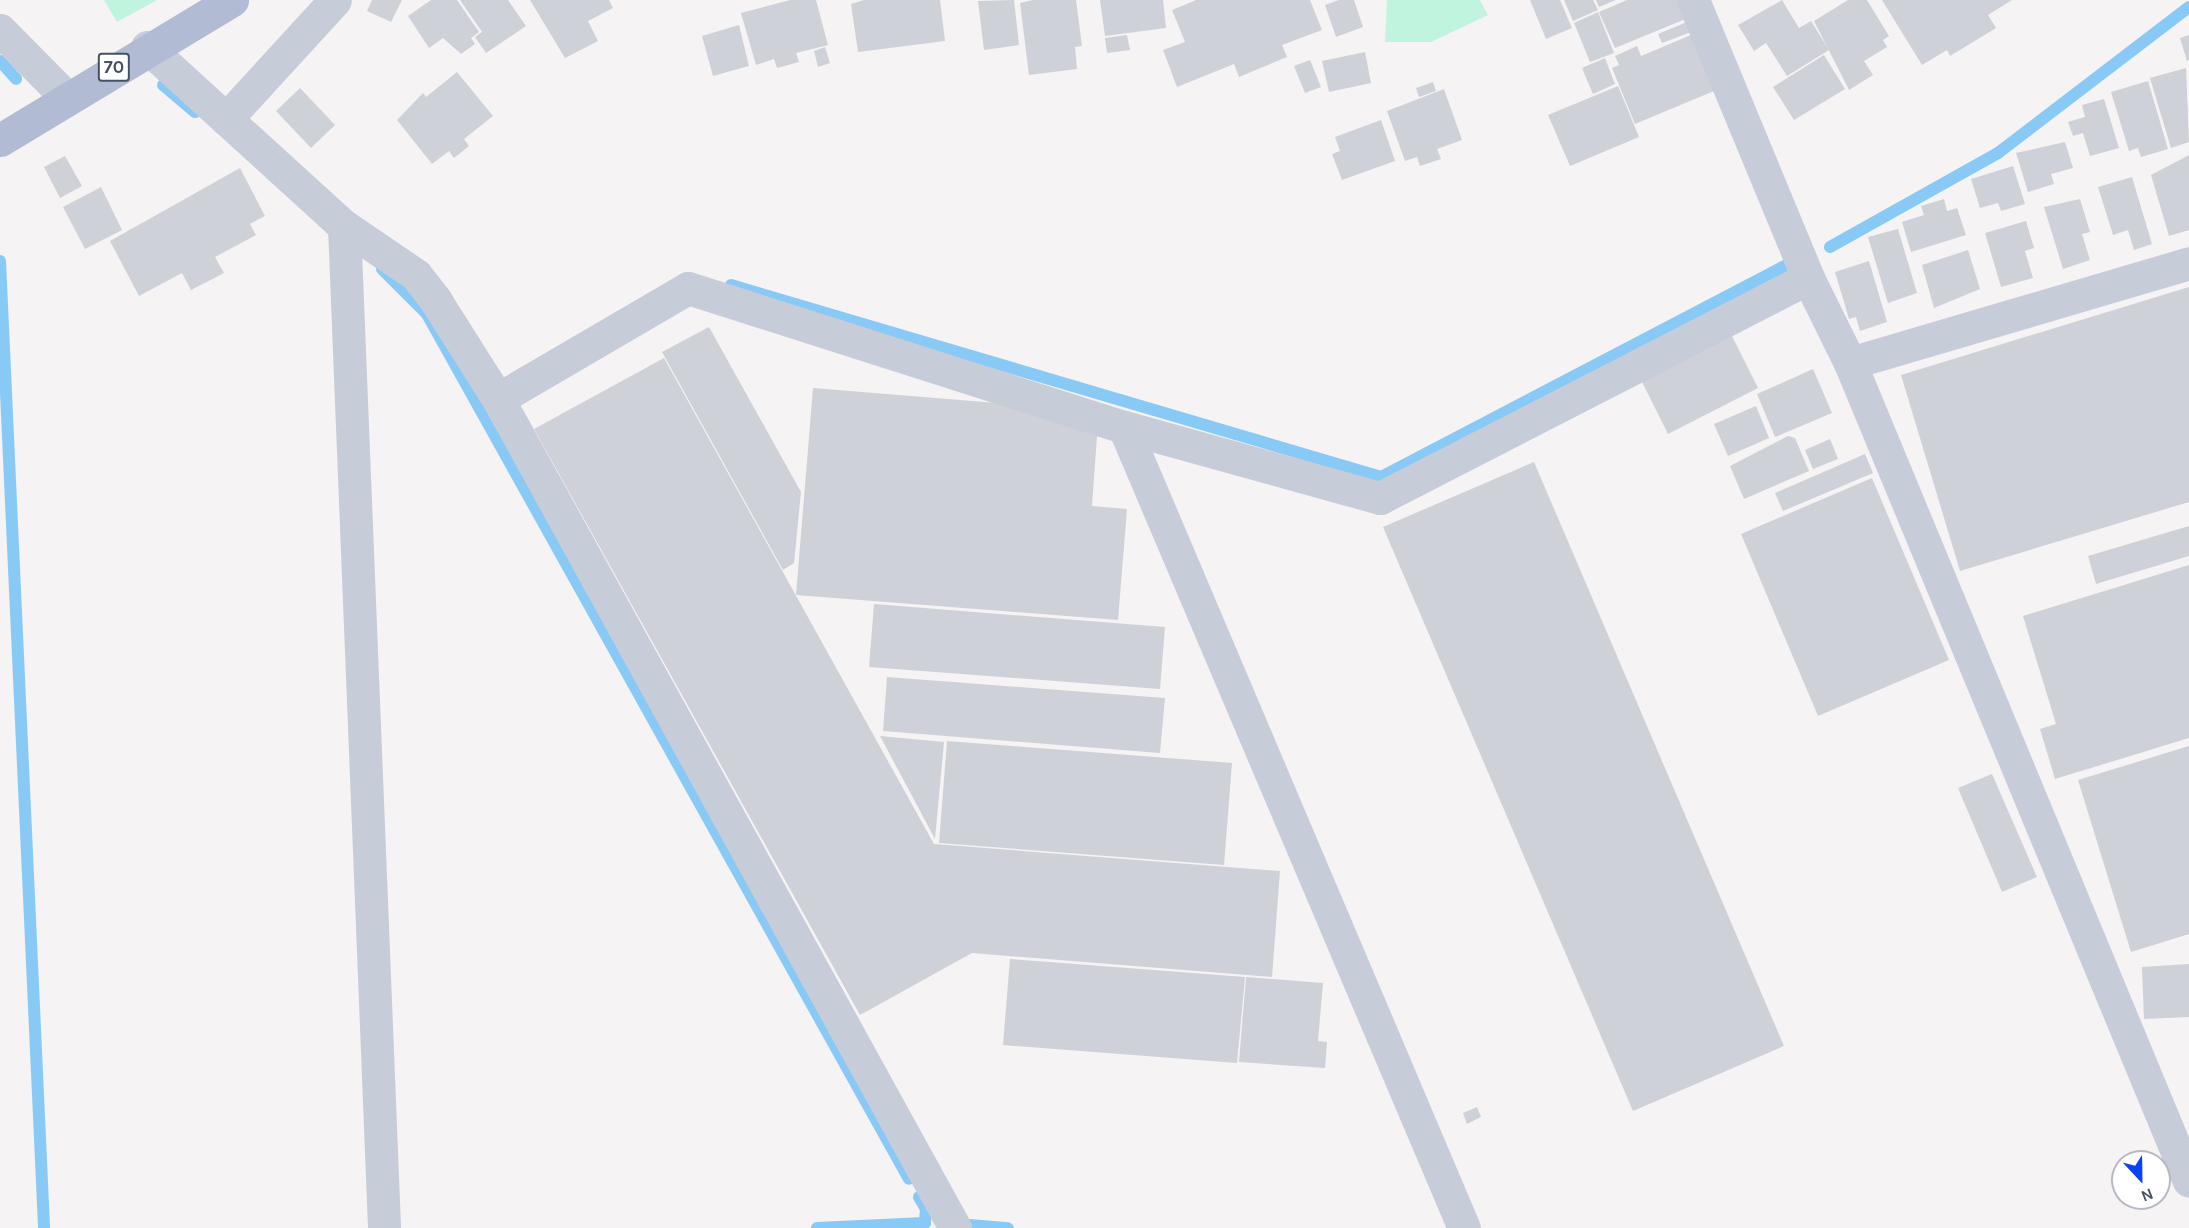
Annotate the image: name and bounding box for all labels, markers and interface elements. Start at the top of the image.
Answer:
road number: 70 [98,52,130,82]
north arrow [2111,1150,2171,1210]
text: N [2138,1184,2156,1206]

